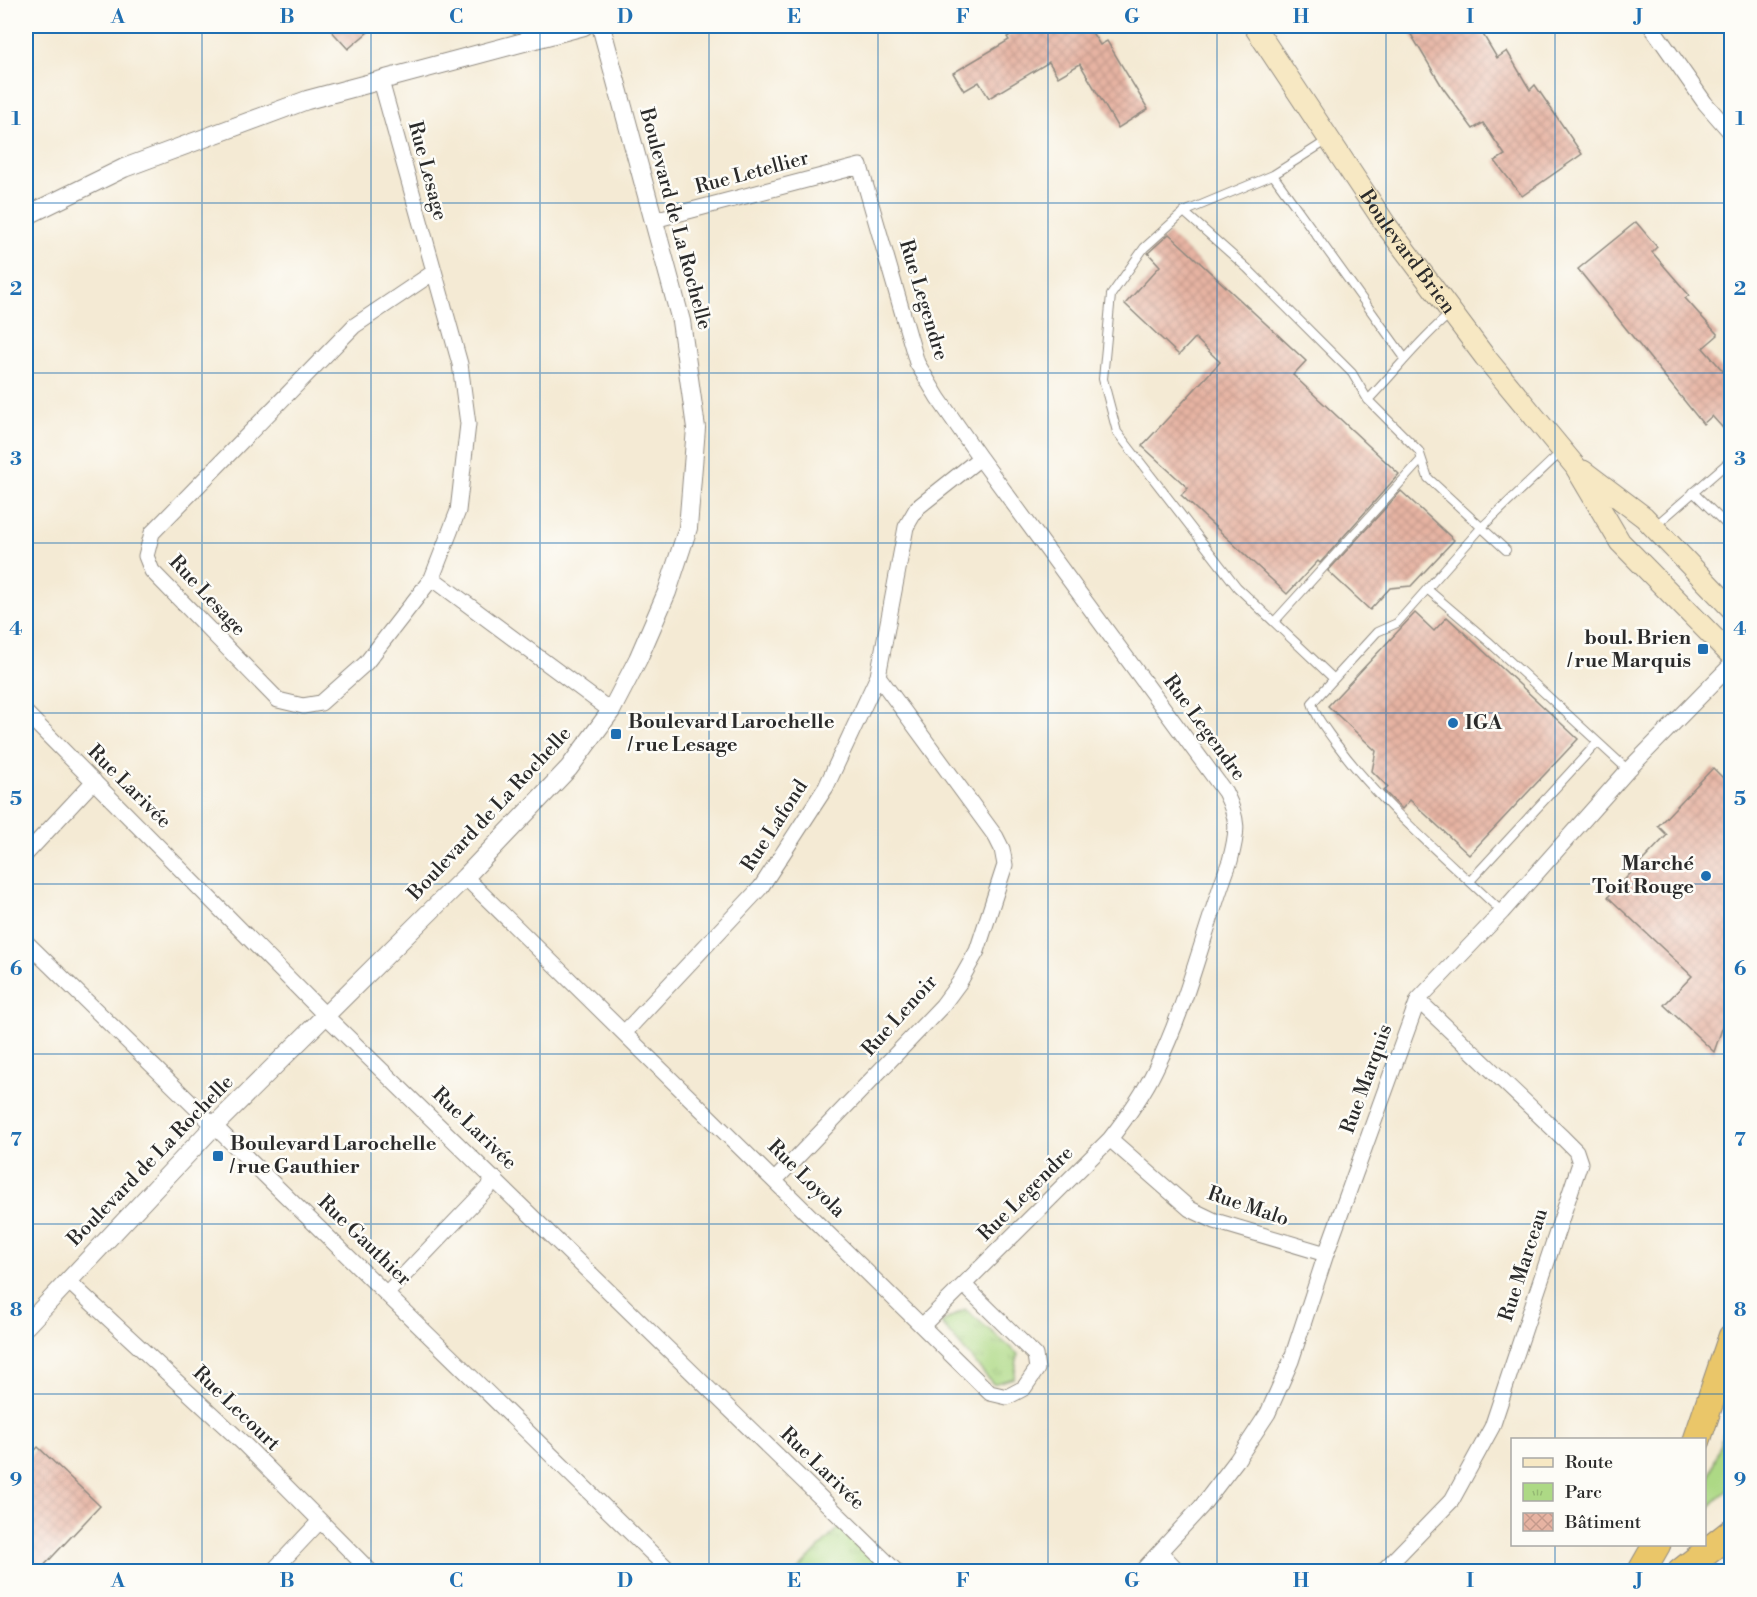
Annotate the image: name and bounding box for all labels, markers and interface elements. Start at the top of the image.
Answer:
text: A [110,5,126,30]
text: B [279,5,295,30]
text: C [449,5,463,30]
text: D [617,5,633,30]
text: E [787,5,801,30]
text: F [956,5,970,30]
text: G [1124,5,1140,30]
text: H [1293,5,1310,30]
text: I [1466,5,1474,30]
text: J [1632,5,1643,30]
street label: Boulevard de La Rochelle [633,104,717,333]
text: 1 [11,107,21,132]
text: 1 [1735,107,1745,132]
street label: Rue Lesage [402,119,452,223]
street label: Rue Letellier [692,146,812,200]
street label: Boulevard Brien [1353,184,1461,319]
street label: Rue Legendre [893,237,953,363]
text: 2 [10,277,22,302]
text: 2 [1734,277,1746,302]
text: 3 [10,447,22,472]
text: 3 [1734,447,1746,472]
street label: Rue Lesage [163,550,251,642]
text: 4 [9,617,23,642]
text: 4 [1733,617,1747,642]
place label: boul. Brien / rue Marquis [1566,626,1692,674]
marker: boul. Brien / rue Marquis [1696,642,1710,656]
street label: Rue Legendre [1157,670,1251,786]
place label: Boulevard Larochelle / rue Lesage [627,710,835,758]
place label: IGA [1465,711,1503,736]
marker: IGA [1446,716,1460,730]
street label: Boulevard de La Rochelle [402,722,577,907]
marker: Boulevard Larochelle / rue Lesage [609,727,623,741]
street label: Rue Larivée [82,740,176,834]
street label: Rue Lafond [736,775,814,876]
text: 5 [10,787,22,812]
text: 5 [1734,787,1746,812]
place label: Marché Toit Rouge [1592,852,1694,900]
marker: Marché Toit Rouge [1699,869,1713,883]
text: 6 [10,957,23,982]
text: 6 [1734,957,1747,982]
street label: Rue Lenoir [857,970,943,1062]
street label: Rue Marquis [1336,1021,1398,1137]
street label: Boulevard de La Rochelle [62,1070,239,1253]
street label: Rue Larivée [426,1082,522,1176]
text: 7 [10,1128,22,1153]
text: 7 [1734,1128,1746,1153]
place label: Boulevard Larochelle / rue Gauthier [229,1132,437,1180]
street label: Rue Loyola [762,1135,851,1224]
street label: Rue Legendre [973,1141,1079,1247]
marker: Boulevard Larochelle / rue Gauthier [211,1149,225,1163]
street label: Rue Malo [1204,1181,1292,1233]
street label: Rue Gauthier [312,1190,416,1292]
street label: Rue Marceau [1494,1205,1554,1325]
text: 8 [10,1298,23,1323]
text: 8 [1734,1298,1747,1323]
street label: Rue Lecourt [187,1361,285,1457]
street label: Rue Larivée [774,1422,870,1516]
legend [1511,1438,1706,1546]
text: Route [1565,1451,1613,1474]
text: 9 [10,1468,22,1493]
text: 9 [1734,1468,1746,1493]
text: Parc [1565,1481,1602,1504]
text: Bâtiment [1564,1511,1642,1534]
text: A [110,1569,126,1594]
text: B [279,1569,295,1594]
text: C [449,1569,463,1594]
text: D [617,1569,633,1594]
text: E [787,1569,801,1594]
text: F [956,1569,970,1594]
text: G [1124,1569,1140,1594]
text: H [1293,1569,1310,1594]
text: I [1466,1569,1474,1594]
text: J [1632,1569,1643,1594]

